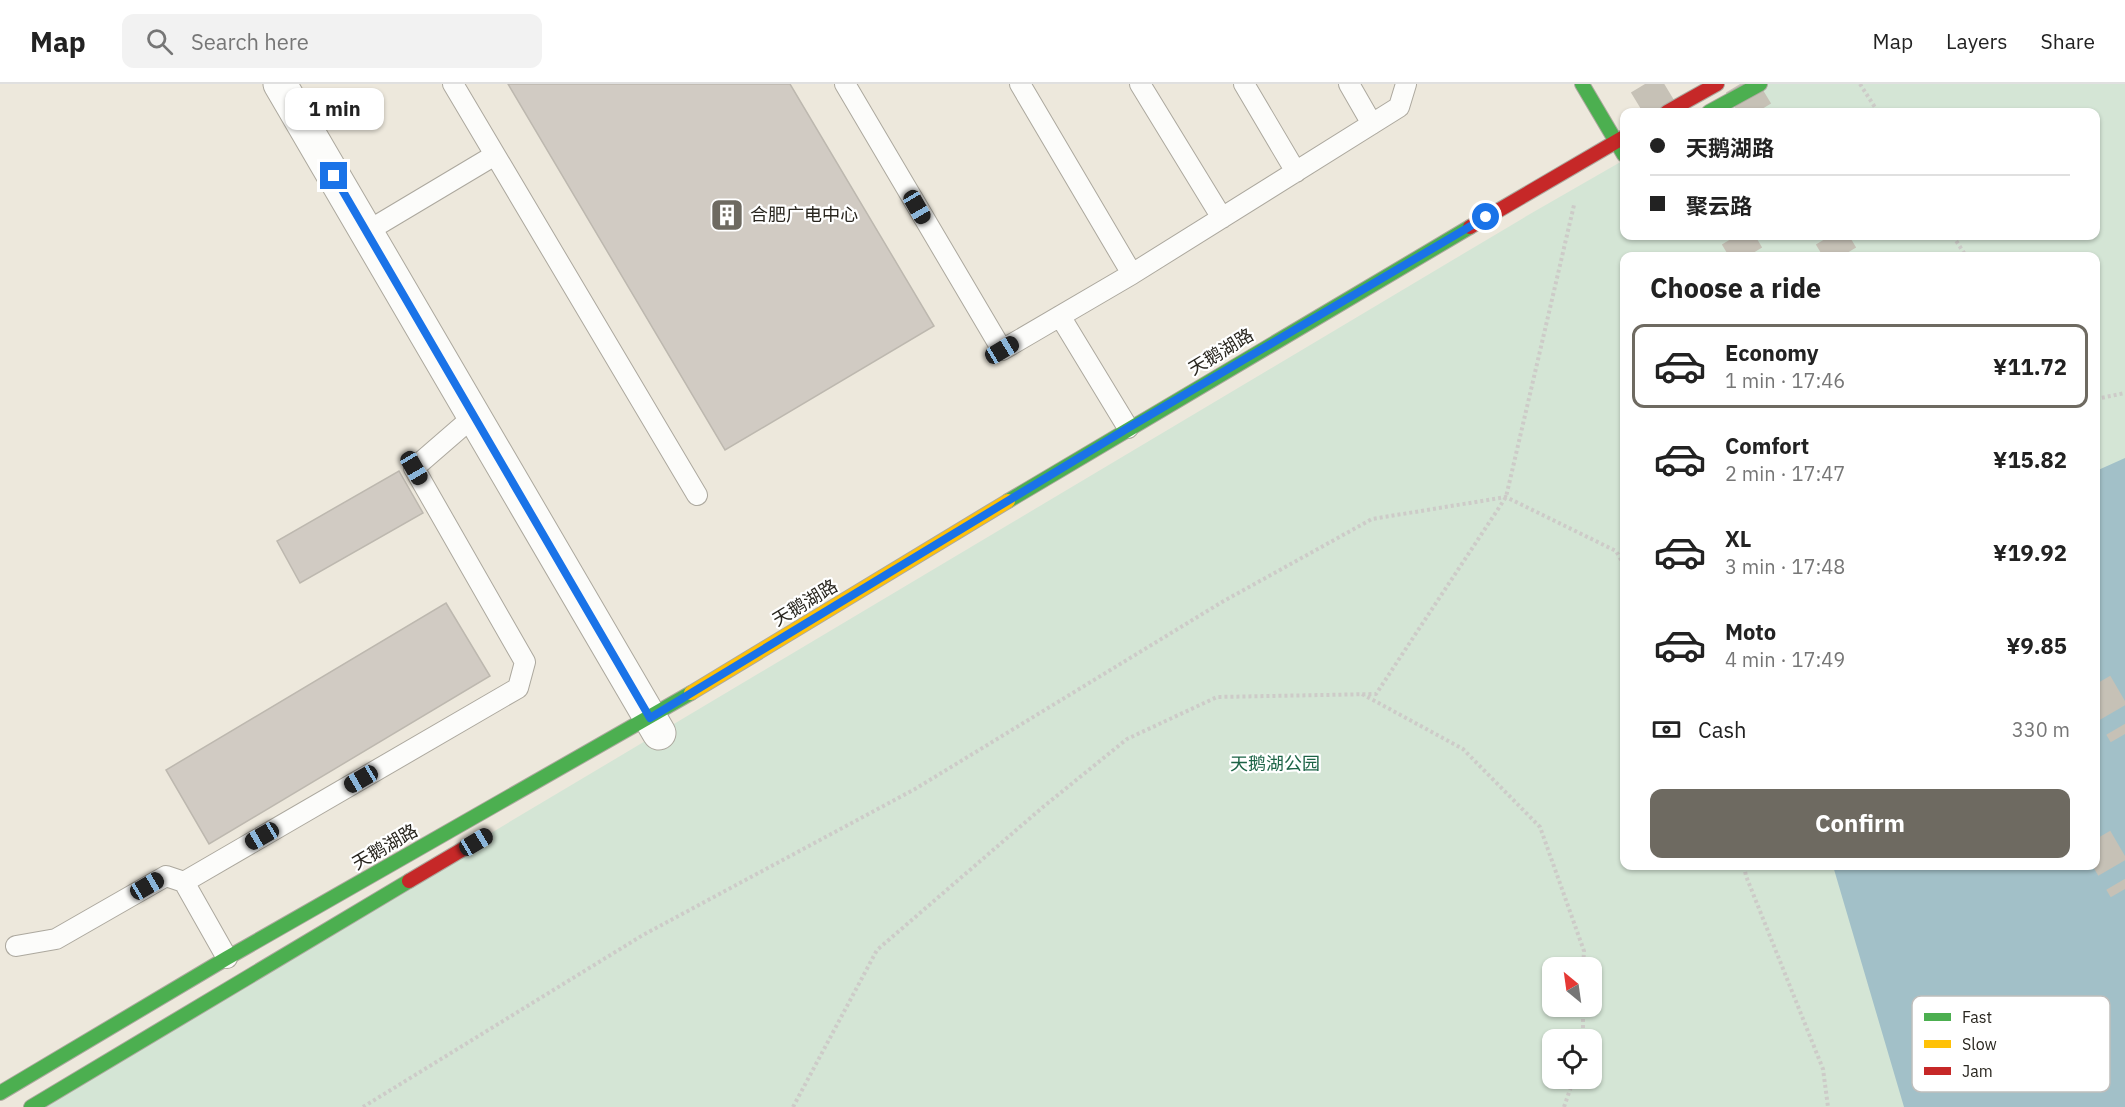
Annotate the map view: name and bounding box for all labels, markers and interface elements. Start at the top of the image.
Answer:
search box [122,14,542,68]
text: Map [30,23,86,60]
icon: search [143,25,176,58]
text: Search here [191,27,309,56]
text: Map [1873,27,1913,55]
text: Layers [1946,27,2008,55]
text: Share [2041,27,2095,55]
callout: 1 min [284,89,384,131]
text: 1 min [308,95,361,122]
text: 天鹅湖路 [1686,133,1774,162]
route end [320,162,347,189]
car [900,187,934,227]
text: 聚云路 [1686,191,1752,220]
building icon: 合肥广电中心 [709,197,745,233]
place label: 合肥广电中心 [750,203,858,226]
route start [1472,203,1499,230]
text: Choose a ride [1650,270,1821,305]
street label: 天鹅湖路 [1184,323,1258,380]
car [982,333,1022,367]
text: Economy [1725,338,1819,367]
icon: car [1653,339,1707,393]
text: ¥11.72 [1993,352,2067,381]
text: 1 min · 17:46 [1725,367,1845,394]
text: Comfort [1725,431,1809,460]
icon: car [1653,432,1707,486]
text: ¥15.82 [1993,445,2067,474]
car [397,448,431,488]
text: 2 min · 17:47 [1725,460,1845,487]
text: XL [1725,524,1751,553]
icon: car [1653,525,1707,579]
text: ¥19.92 [1993,538,2067,567]
text: 3 min · 17:48 [1725,553,1845,580]
street label: 天鹅湖路 [768,574,842,631]
text: Moto [1725,617,1776,646]
icon: car [1653,618,1707,672]
text: ¥9.85 [2006,631,2067,660]
text: 4 min · 17:49 [1725,646,1845,673]
icon: cash [1650,713,1683,746]
text: Cash [1698,715,1747,744]
text: 330 m [2012,716,2070,743]
park label: 天鹅湖公园 [1230,752,1320,775]
car [341,762,381,796]
button: Confirm [1650,789,2070,858]
car [242,819,282,853]
street label: 天鹅湖路 [348,819,422,875]
car [456,825,496,859]
car [127,869,167,903]
north arrow [1542,957,1602,1017]
map controls [1542,957,1602,1089]
legend [1912,996,2110,1092]
text: Fast [1962,1007,1992,1027]
button: locate [1542,1029,1602,1089]
text: Slow [1962,1034,1997,1054]
text: Jam [1962,1061,1993,1081]

